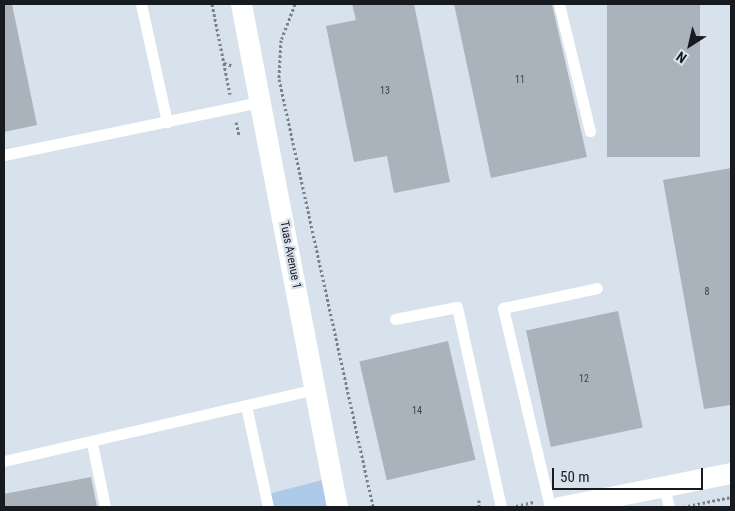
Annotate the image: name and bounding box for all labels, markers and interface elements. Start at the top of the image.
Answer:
north arrow [665,20,715,70]
text: N [673,48,690,66]
house number: 11 [515,74,525,86]
house number: 13 [380,85,390,97]
street label: Tuas Avenue 1 [276,220,304,290]
house number: 8 [705,286,709,298]
house number: 12 [579,373,589,385]
house number: 14 [412,405,422,417]
scale bar [555,458,706,490]
text: 50 m [560,468,590,486]

